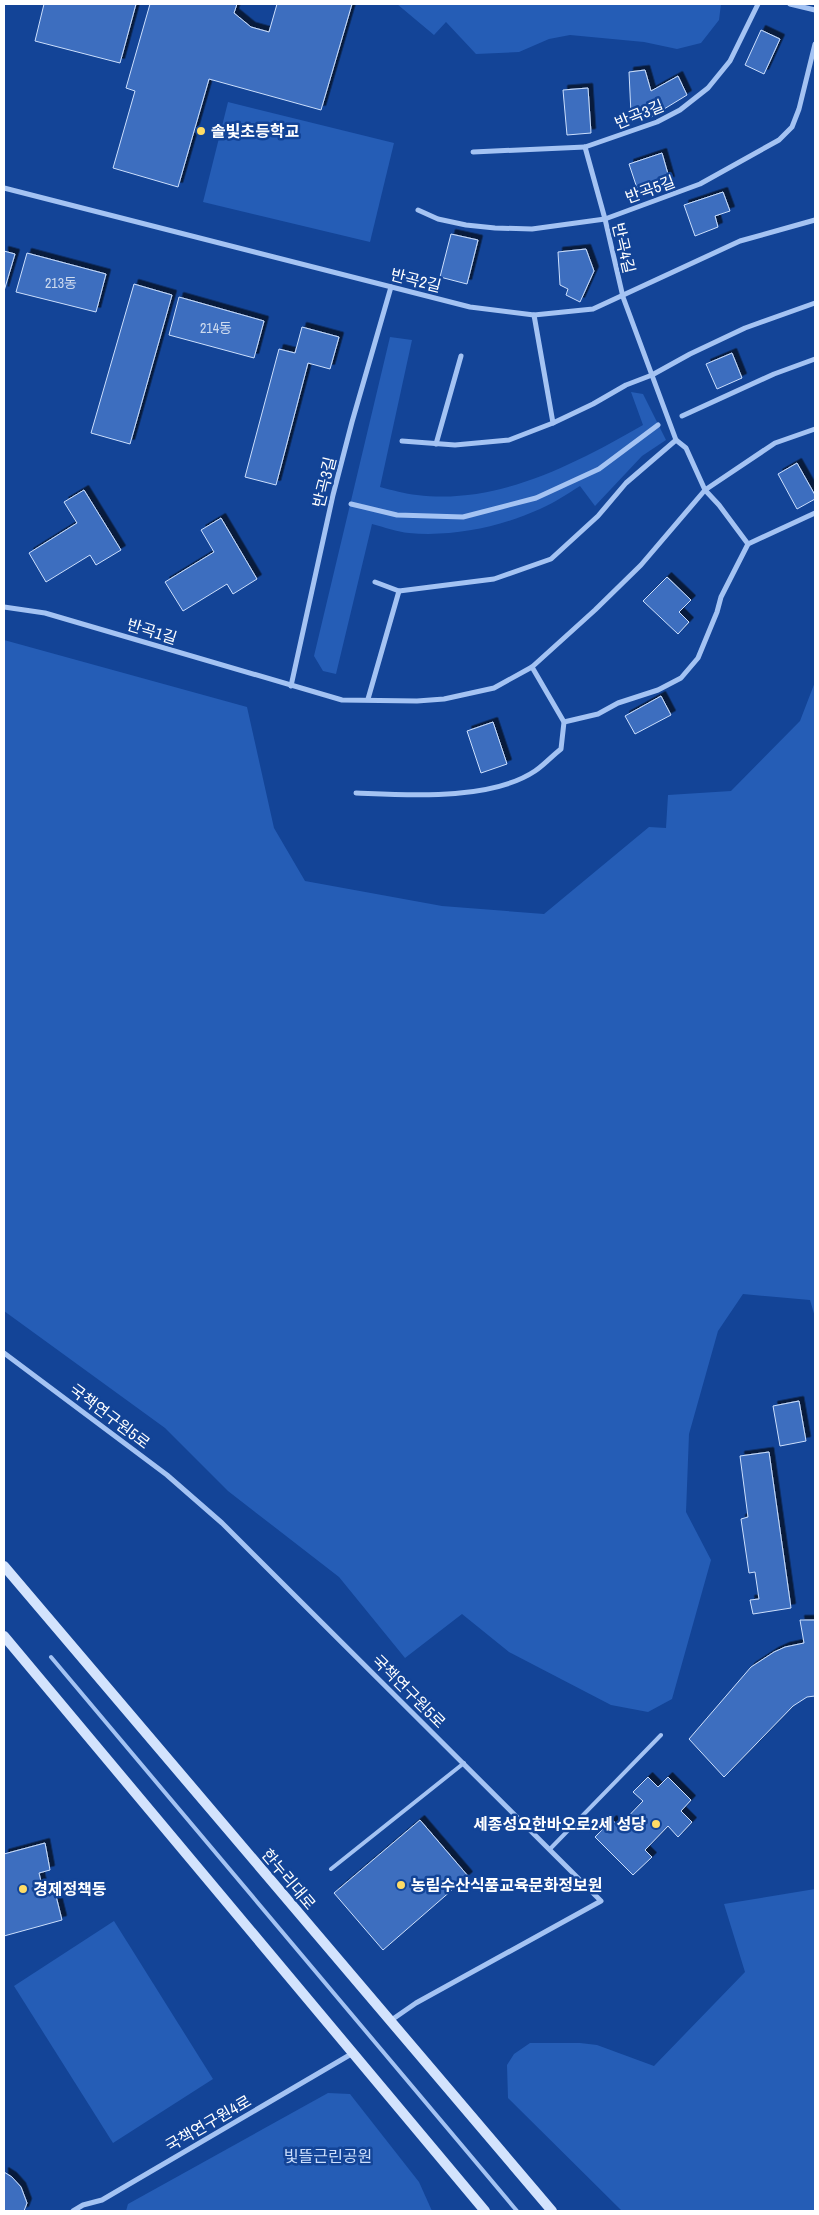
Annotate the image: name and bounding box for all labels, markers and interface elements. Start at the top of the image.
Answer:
street label: 반곡3길 [611,94,667,134]
place label: 솔빛초등학교 [211,120,300,142]
marker: 솔빛초등학교 [195,125,207,137]
street label: 반곡5길 [622,170,678,208]
street label: 반곡4길 [607,220,641,276]
street label: 반곡2길 [388,263,444,297]
house number: 213동 [45,274,77,292]
house number: 214동 [200,319,232,337]
street label: 반곡3길 [307,454,341,510]
street label: 반곡1길 [124,613,180,649]
street label: 국책연구원5로 [65,1378,155,1454]
street label: 국책연구원5로 [367,1649,451,1733]
place label: 세종성요한바오로2세 성당 [473,1813,646,1835]
marker: 세종성요한바오로2세 성당 [650,1818,662,1830]
street label: 한누리대로 [257,1844,321,1914]
place label: 농림수산식품교육문화정보원 [411,1874,602,1896]
place label: 경제정책동 [33,1878,107,1900]
marker: 농림수산식품교육문화정보원 [395,1879,407,1891]
marker: 경제정책동 [17,1883,29,1895]
street label: 국책연구원4로 [161,2089,255,2156]
park label: 빛뜰근린공원 [284,2145,372,2167]

